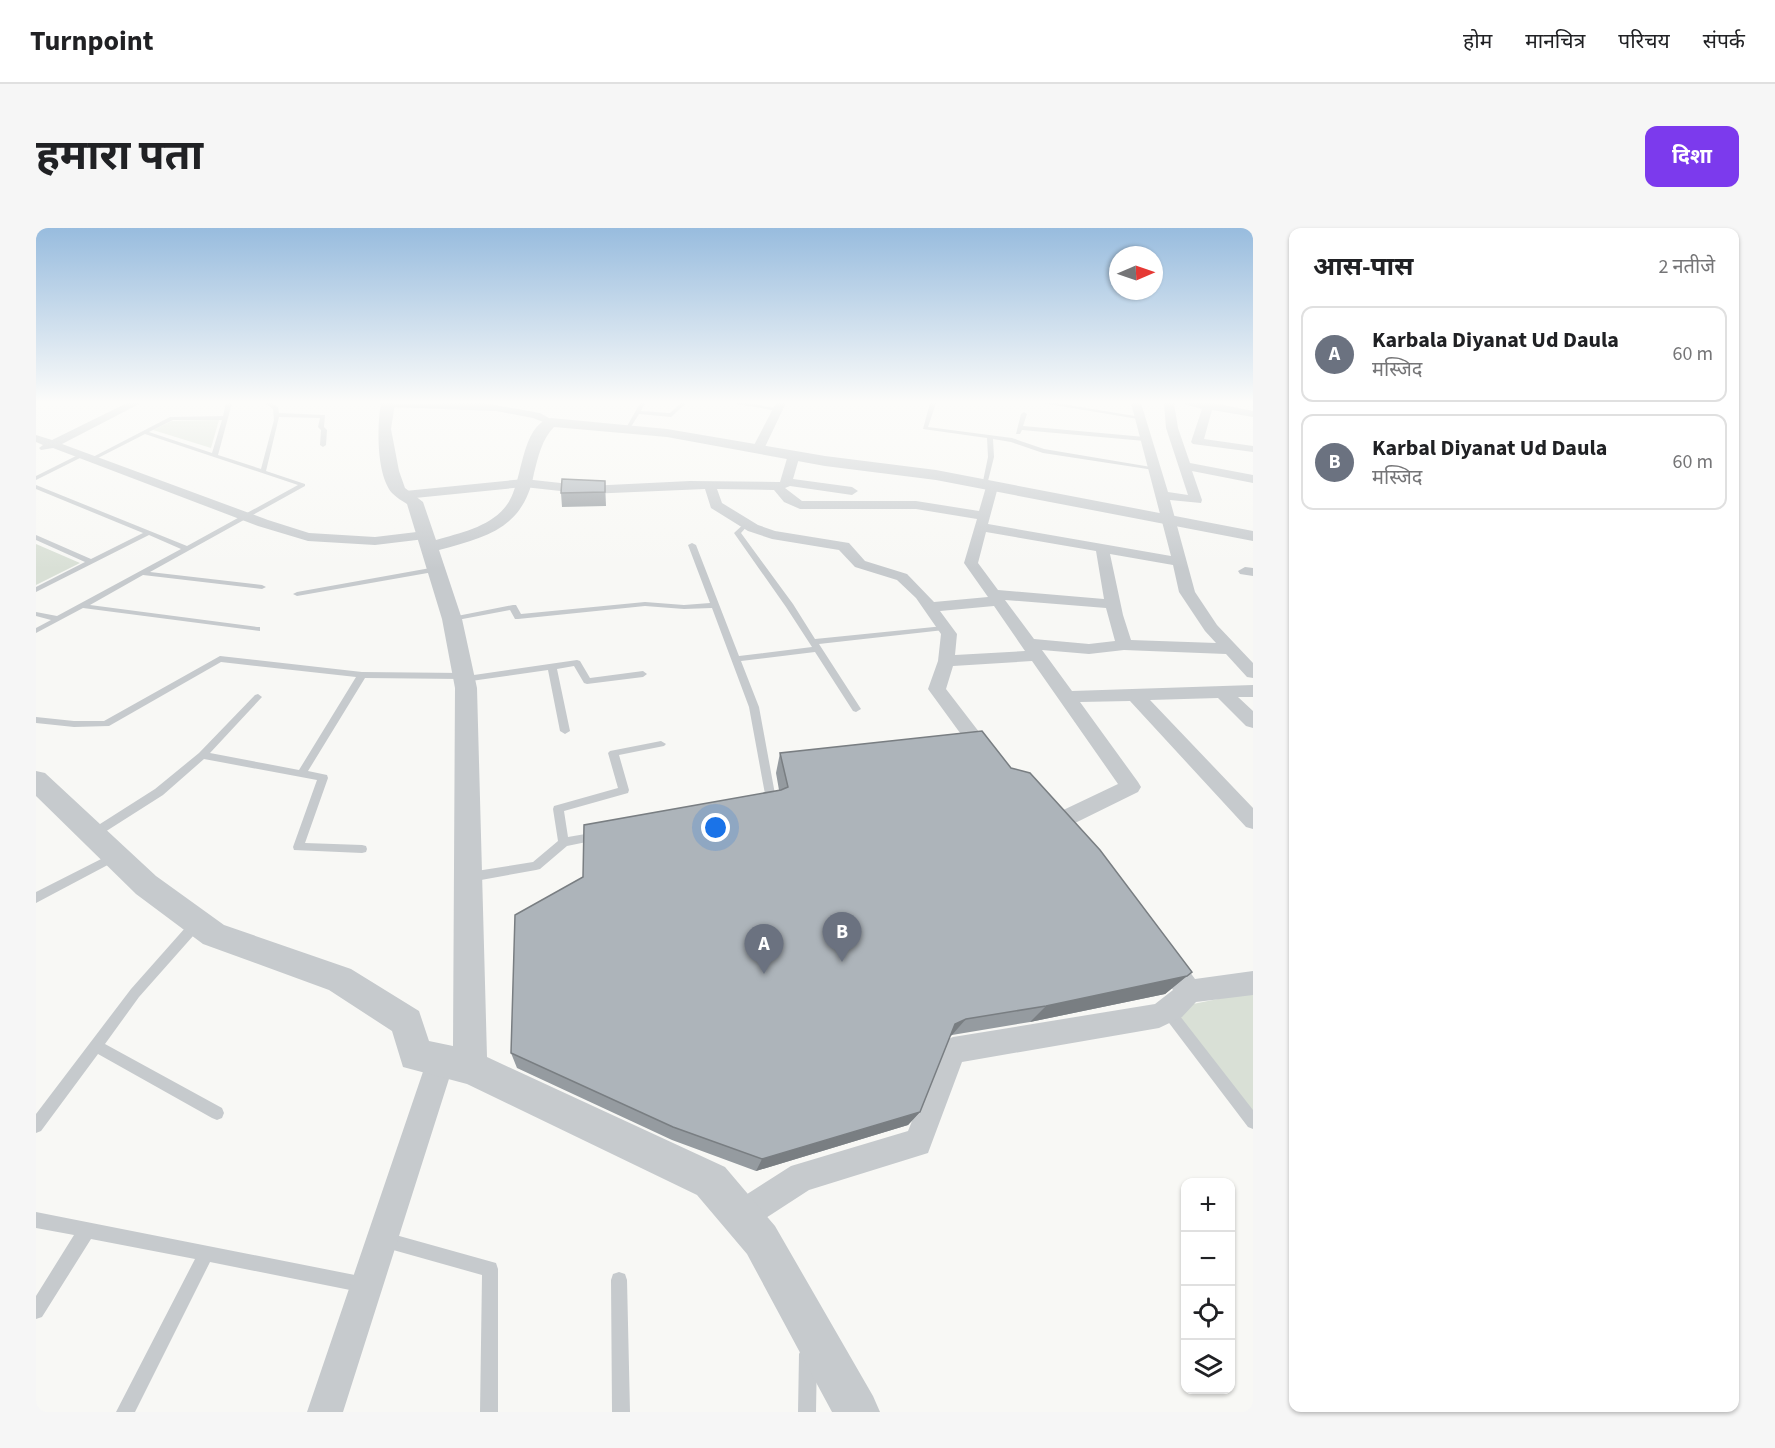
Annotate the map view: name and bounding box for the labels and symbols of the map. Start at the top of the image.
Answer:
north arrow [1109,246,1163,300]
your location [701,813,730,842]
pin: B [822,912,862,962]
pin: A [744,924,784,974]

